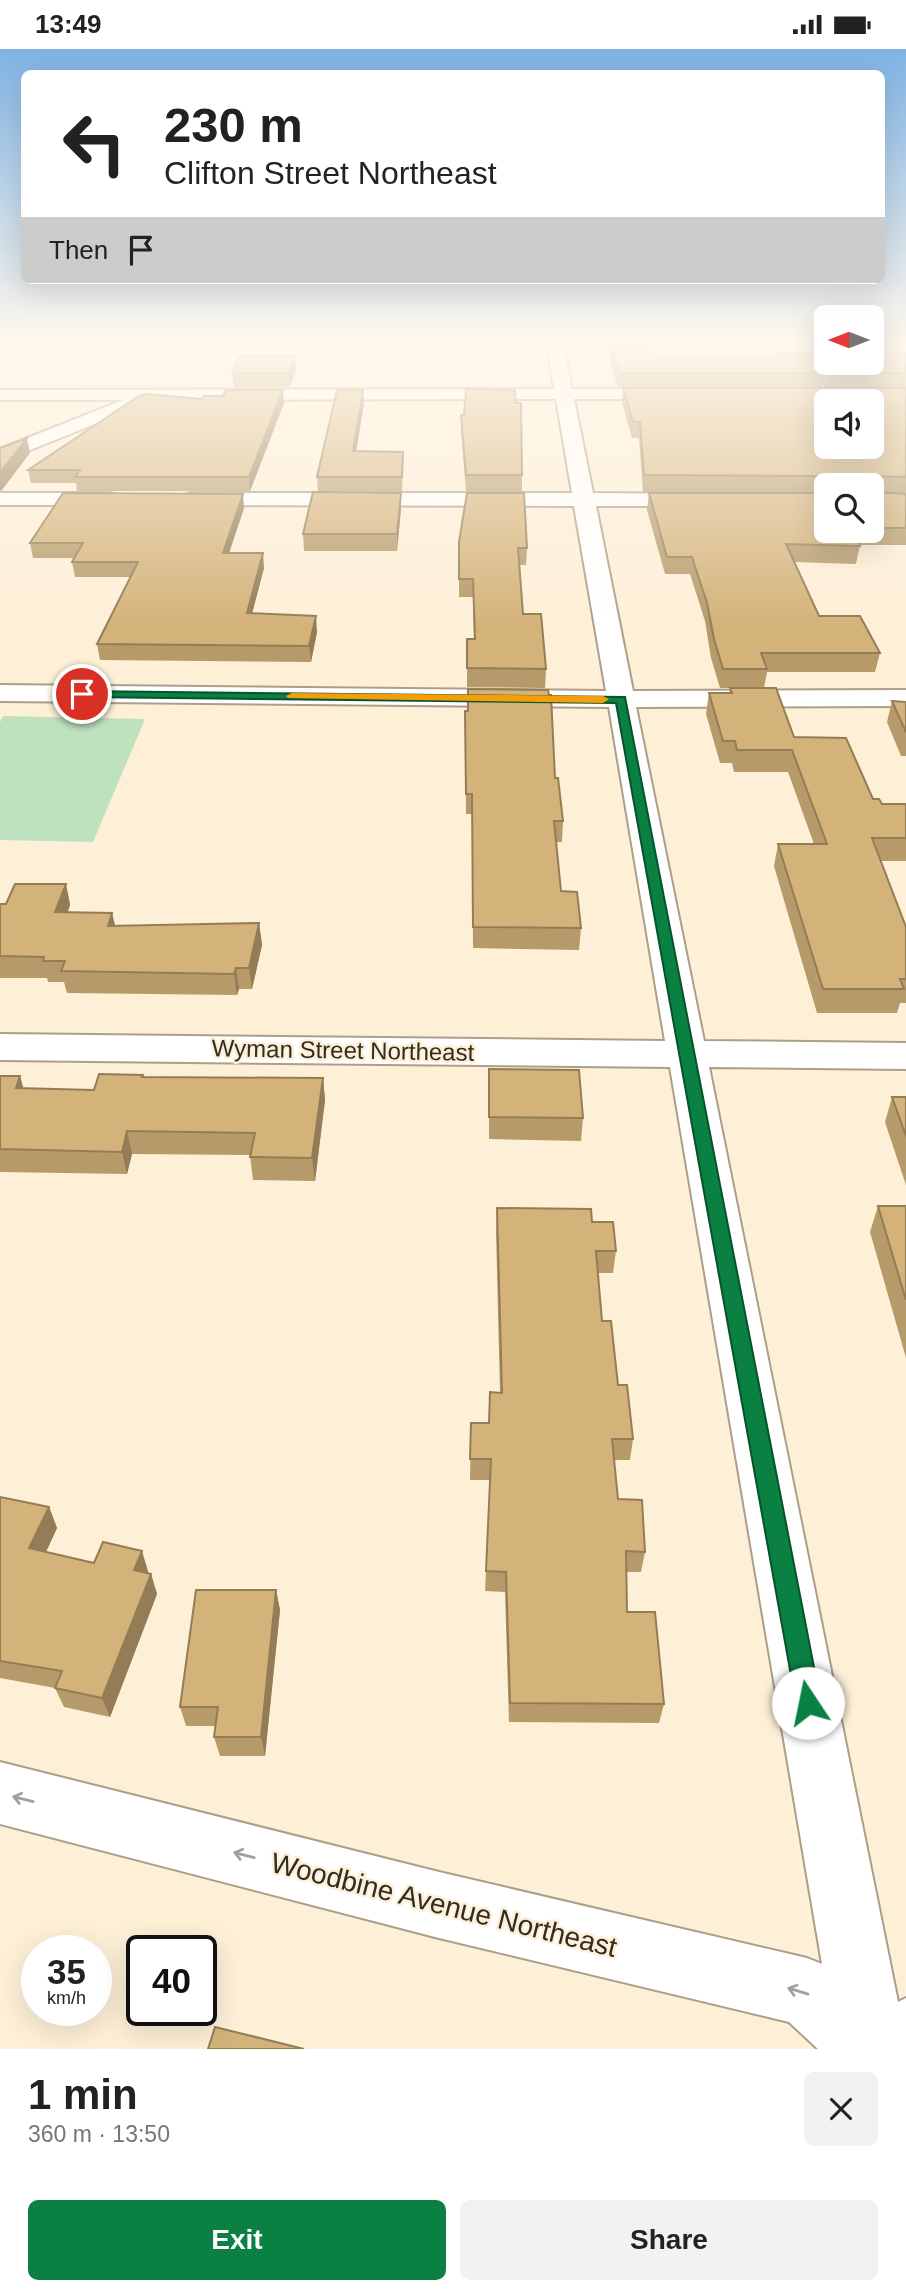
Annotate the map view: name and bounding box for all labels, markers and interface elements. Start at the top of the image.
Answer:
text: 13:49 [35,9,102,39]
icon: left [49,98,140,189]
text: 230 m [164,98,303,152]
text: Clifton Street Northeast [164,155,497,191]
icon: arrive [122,231,160,269]
text: Then [49,235,108,265]
north arrow [814,305,884,375]
map controls [814,305,884,543]
button: sound [814,389,884,459]
button: search [814,473,884,543]
pin [52,664,112,724]
icon: arrive [63,675,101,713]
street label: Wyman Street Northeast [212,1034,475,1066]
position arrow [771,1666,845,1740]
one-way arrow [13,1792,35,1805]
street label: Woodbine Avenue Northeast [268,1847,620,1963]
one-way arrow [233,1848,256,1861]
speed limit sign: 40 [126,1935,217,2026]
text: 35 [47,1952,86,1991]
one-way arrow [787,1984,809,1997]
text: km/h [47,1988,86,2008]
text: 1 min [28,2071,138,2118]
button: close [804,2072,878,2146]
text: 360 m · 13:50 [28,2121,170,2147]
button: Exit [28,2200,446,2280]
button: Share [460,2200,878,2280]

